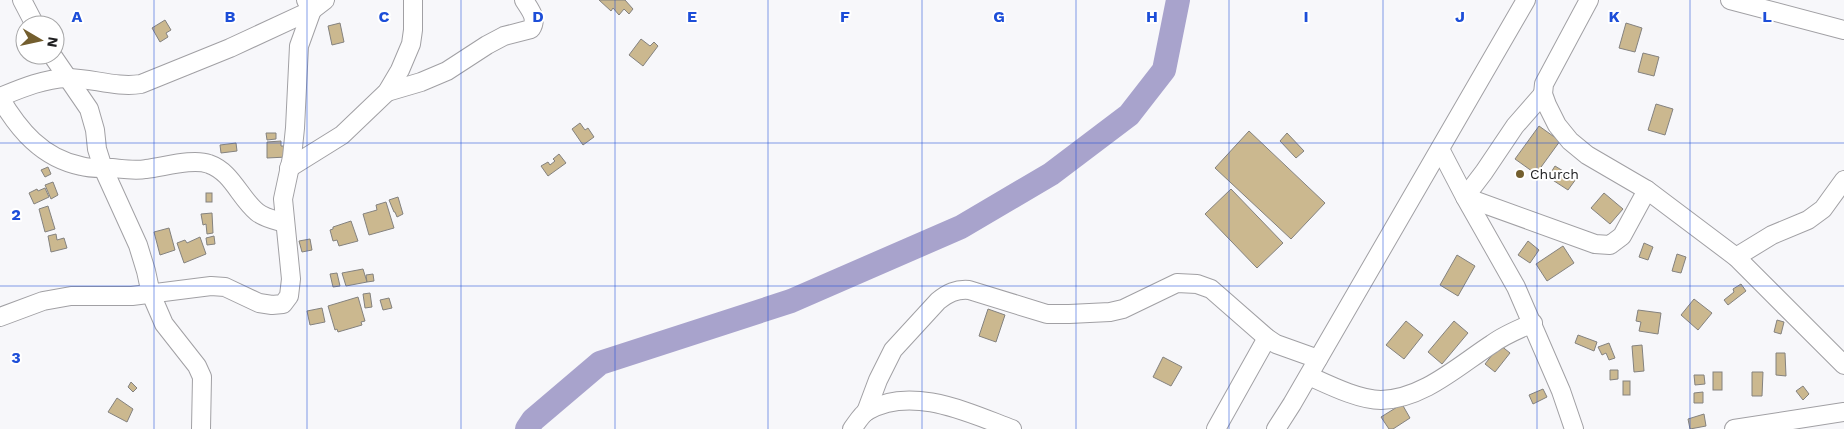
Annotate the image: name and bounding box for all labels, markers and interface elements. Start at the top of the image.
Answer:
text: A [72,7,83,26]
text: B [225,7,236,26]
text: C [379,7,390,26]
text: D [532,7,544,26]
text: E [687,7,697,26]
text: F [840,7,850,26]
text: G [993,7,1005,26]
text: H [1146,7,1158,26]
text: I [1303,7,1309,26]
text: J [1455,7,1465,26]
text: K [1608,7,1620,26]
text: L [1762,7,1772,26]
north arrow [15,15,65,65]
text: N [44,36,62,48]
place label: Church [1530,166,1579,182]
marker: Church [1514,168,1526,180]
text: 2 [11,205,21,224]
text: 3 [11,348,21,367]

